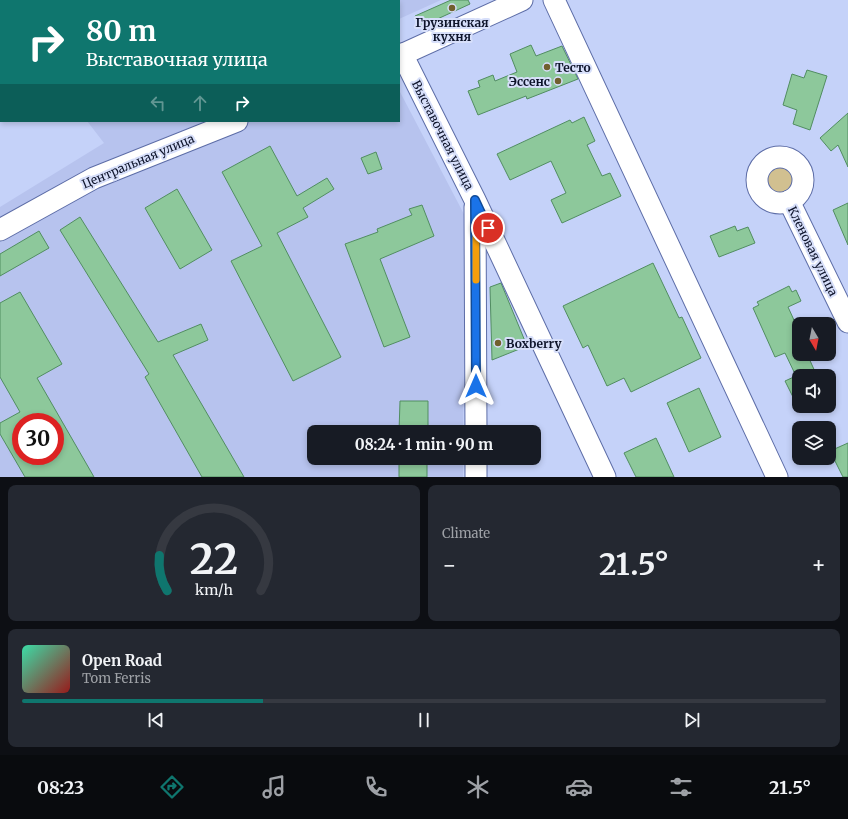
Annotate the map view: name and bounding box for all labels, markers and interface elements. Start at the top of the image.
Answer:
marker: Грузинская кухня [447,3,457,13]
text: 80 m [86,13,157,49]
place label: Грузинская кухня [415,15,489,44]
icon: right [20,16,72,68]
text: Выставочная улица [86,48,268,71]
place label: Тесто [555,60,591,75]
marker: Тесто [542,62,552,72]
place label: Эссенс [509,74,550,89]
marker: Эссенс [553,76,563,86]
street label: Выставочная улица [409,78,477,193]
icon: left [147,92,169,114]
icon: ahead [189,92,211,114]
icon: right [231,92,253,114]
street label: Центральная улица [80,130,197,191]
street label: Кленовая улица [785,204,841,299]
pin [471,211,505,245]
icon: arrive [477,217,499,239]
north arrow [792,317,836,361]
map controls [792,317,836,465]
place label: Boxberry [506,336,562,351]
marker: Boxberry [493,338,503,348]
position arrow [455,365,497,407]
button: sound [792,369,836,413]
speed limit sign: 30 [12,413,64,465]
button: layers [792,421,836,465]
text: 08:24 · 1 min · 90 m [355,435,493,454]
text: Climate [442,525,490,542]
text: 22 [190,533,238,585]
text: 21.5° [599,545,669,583]
text: − [442,551,457,579]
text: + [811,551,826,579]
text: km/h [195,581,233,599]
text: Open Road [82,651,162,670]
text: Tom Ferris [82,670,151,687]
icon: previous [145,709,167,731]
icon: pause [413,709,435,731]
icon: next [681,709,703,731]
icon: directions [158,773,186,801]
icon: music [260,773,288,801]
icon: phone [362,773,390,801]
icon: climate [464,773,492,801]
icon: car [565,773,593,801]
icon: filters [667,773,695,801]
text: 08:23 [37,776,84,799]
text: 21.5° [769,776,811,799]

